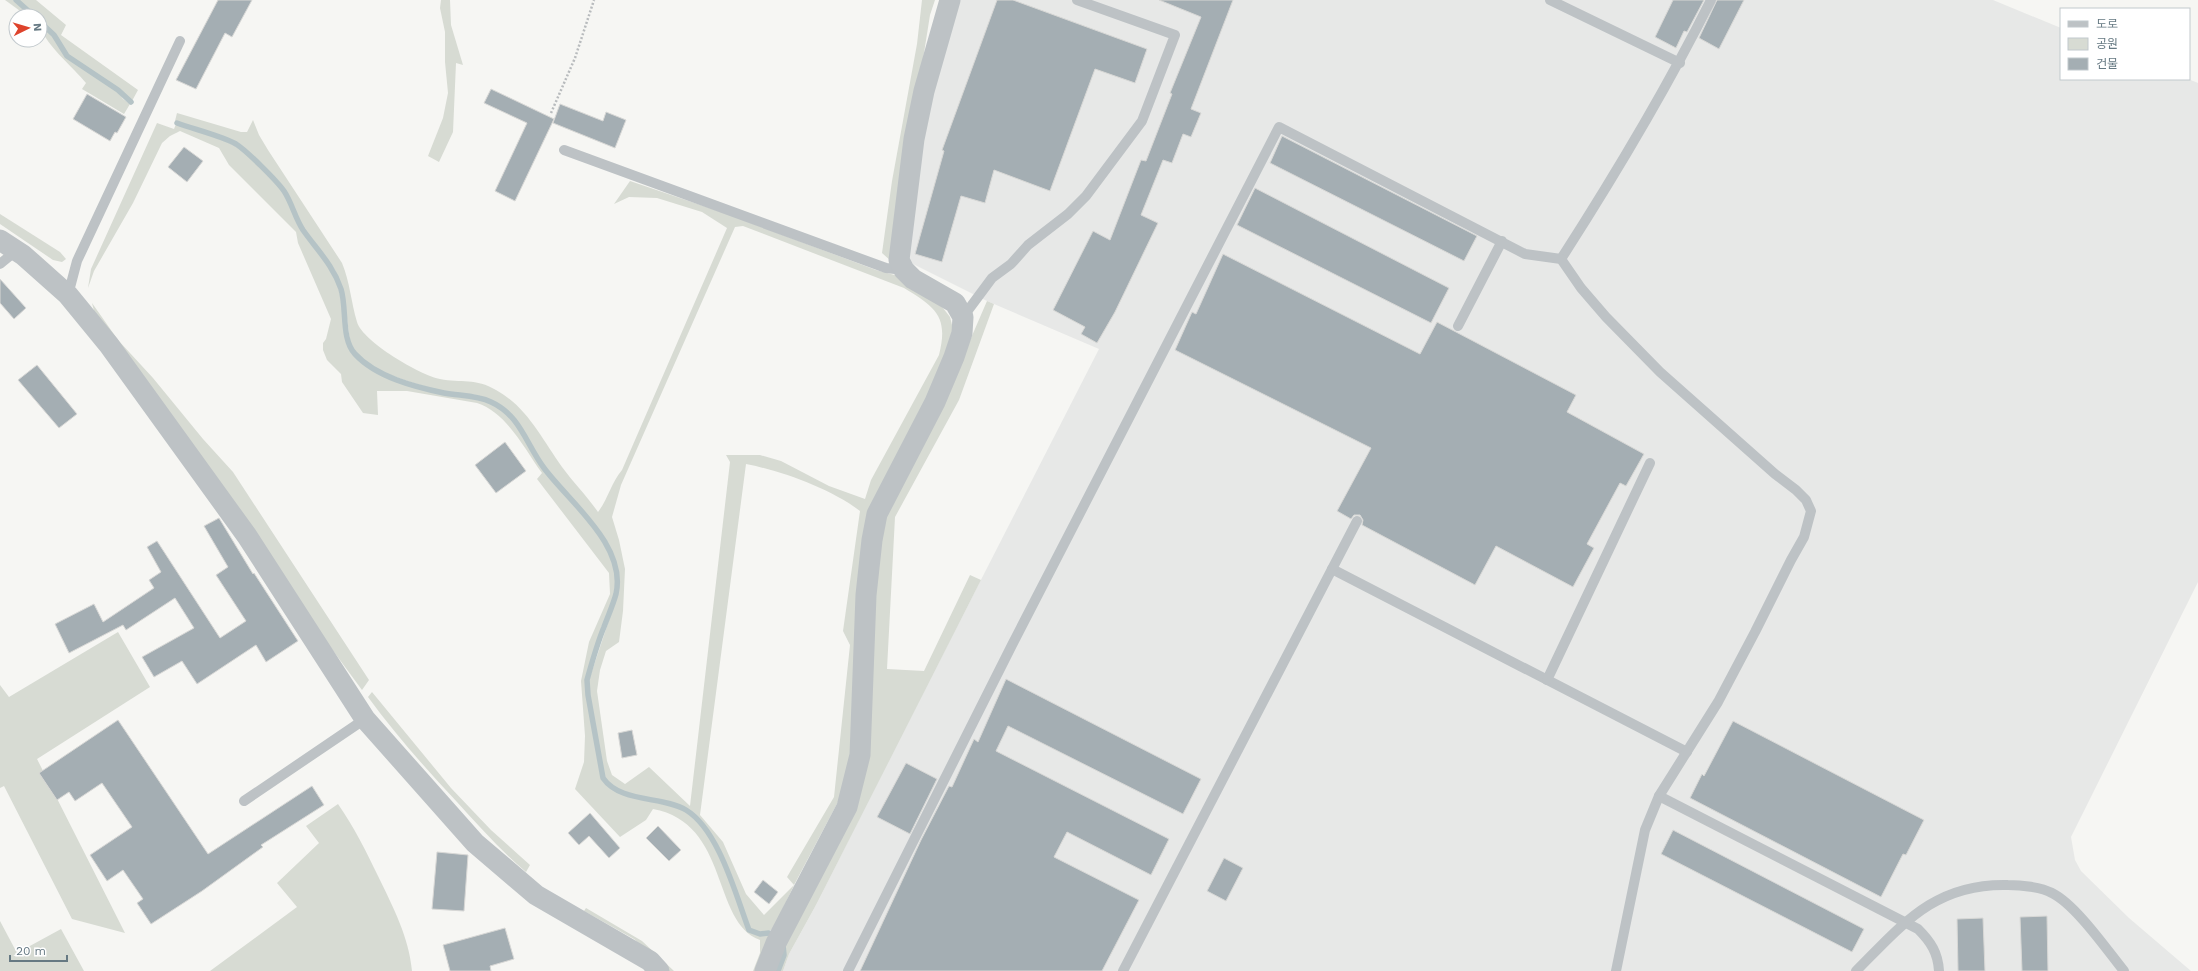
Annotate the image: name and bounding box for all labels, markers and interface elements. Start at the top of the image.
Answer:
north arrow [8,8,48,48]
legend [2060,8,2190,80]
text: 도로 [2096,17,2118,31]
text: N [31,23,44,32]
text: 공원 [2096,37,2118,51]
text: 건물 [2096,57,2118,71]
scale bar [10,937,67,963]
text: 20 m [16,944,46,958]

